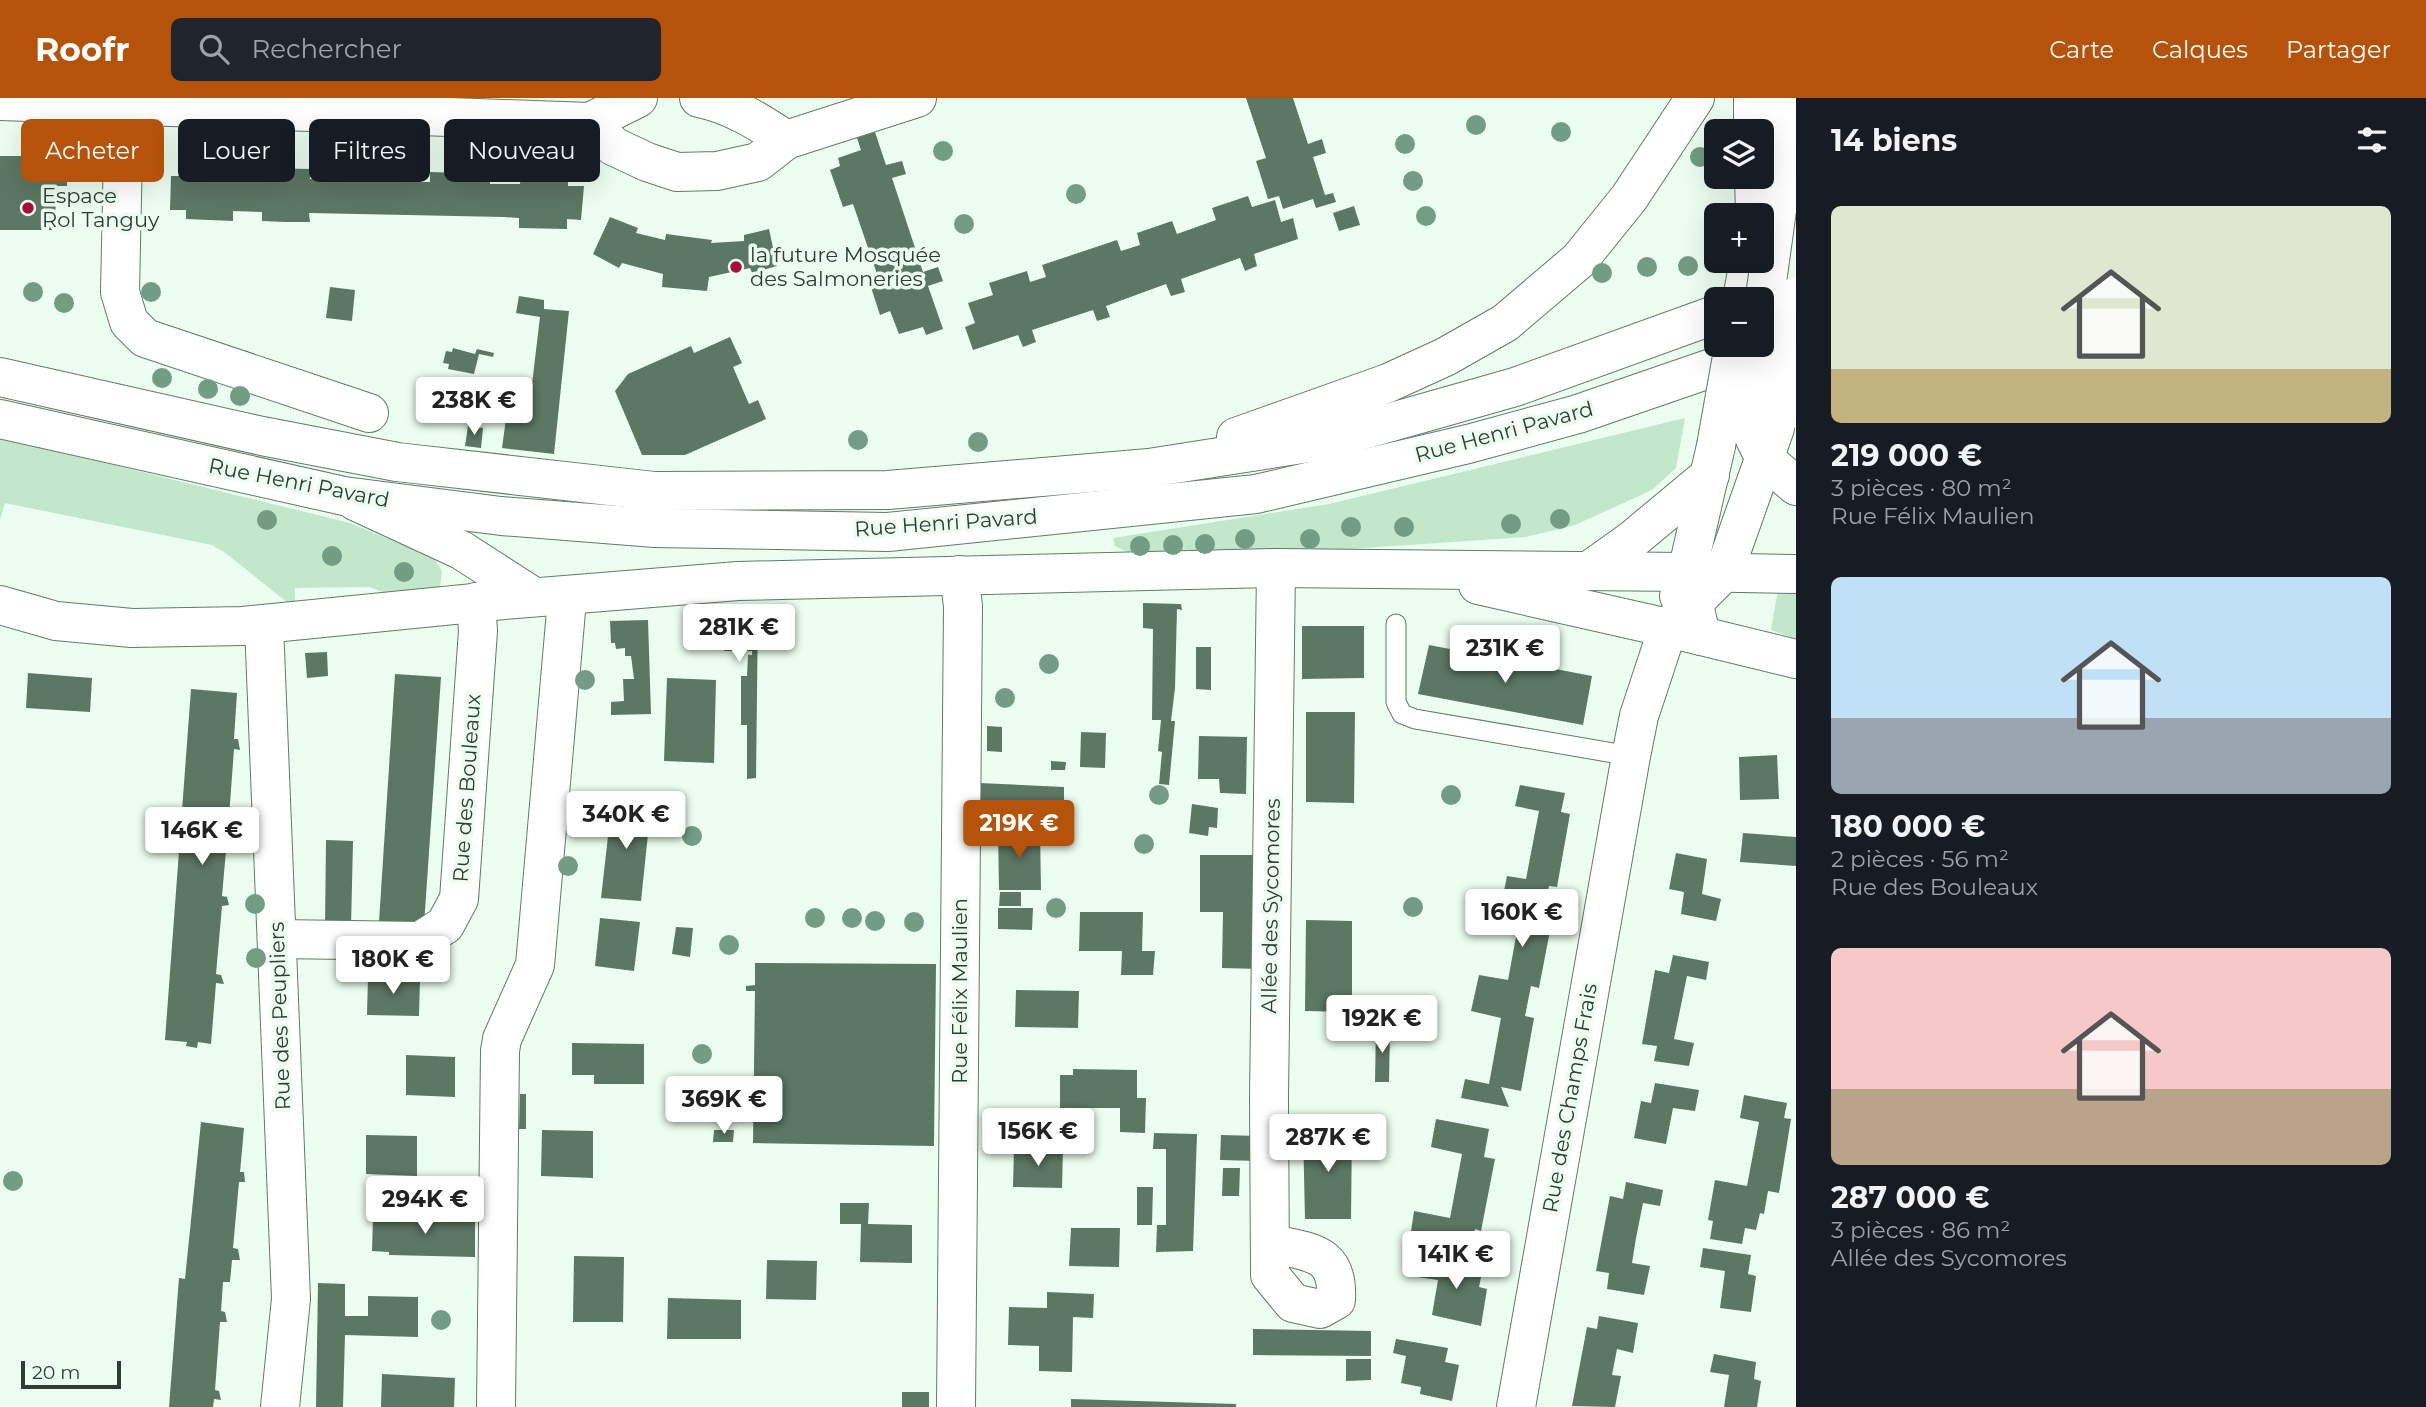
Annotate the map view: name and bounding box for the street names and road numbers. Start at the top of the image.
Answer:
street label: Rue Henri Pavard [1412,396,1596,467]
street label: Rue Henri Pavard [207,453,392,512]
street label: Rue Henri Pavard [854,504,1038,541]
street label: Rue des Bouleaux [447,693,486,883]
street label: Allée des Sycomores [1256,798,1285,1014]
street label: Rue Félix Maulien [947,898,972,1084]
street label: Rue des Peupliers [264,921,295,1111]
street label: Rue des Champs Frais [1537,981,1602,1215]

